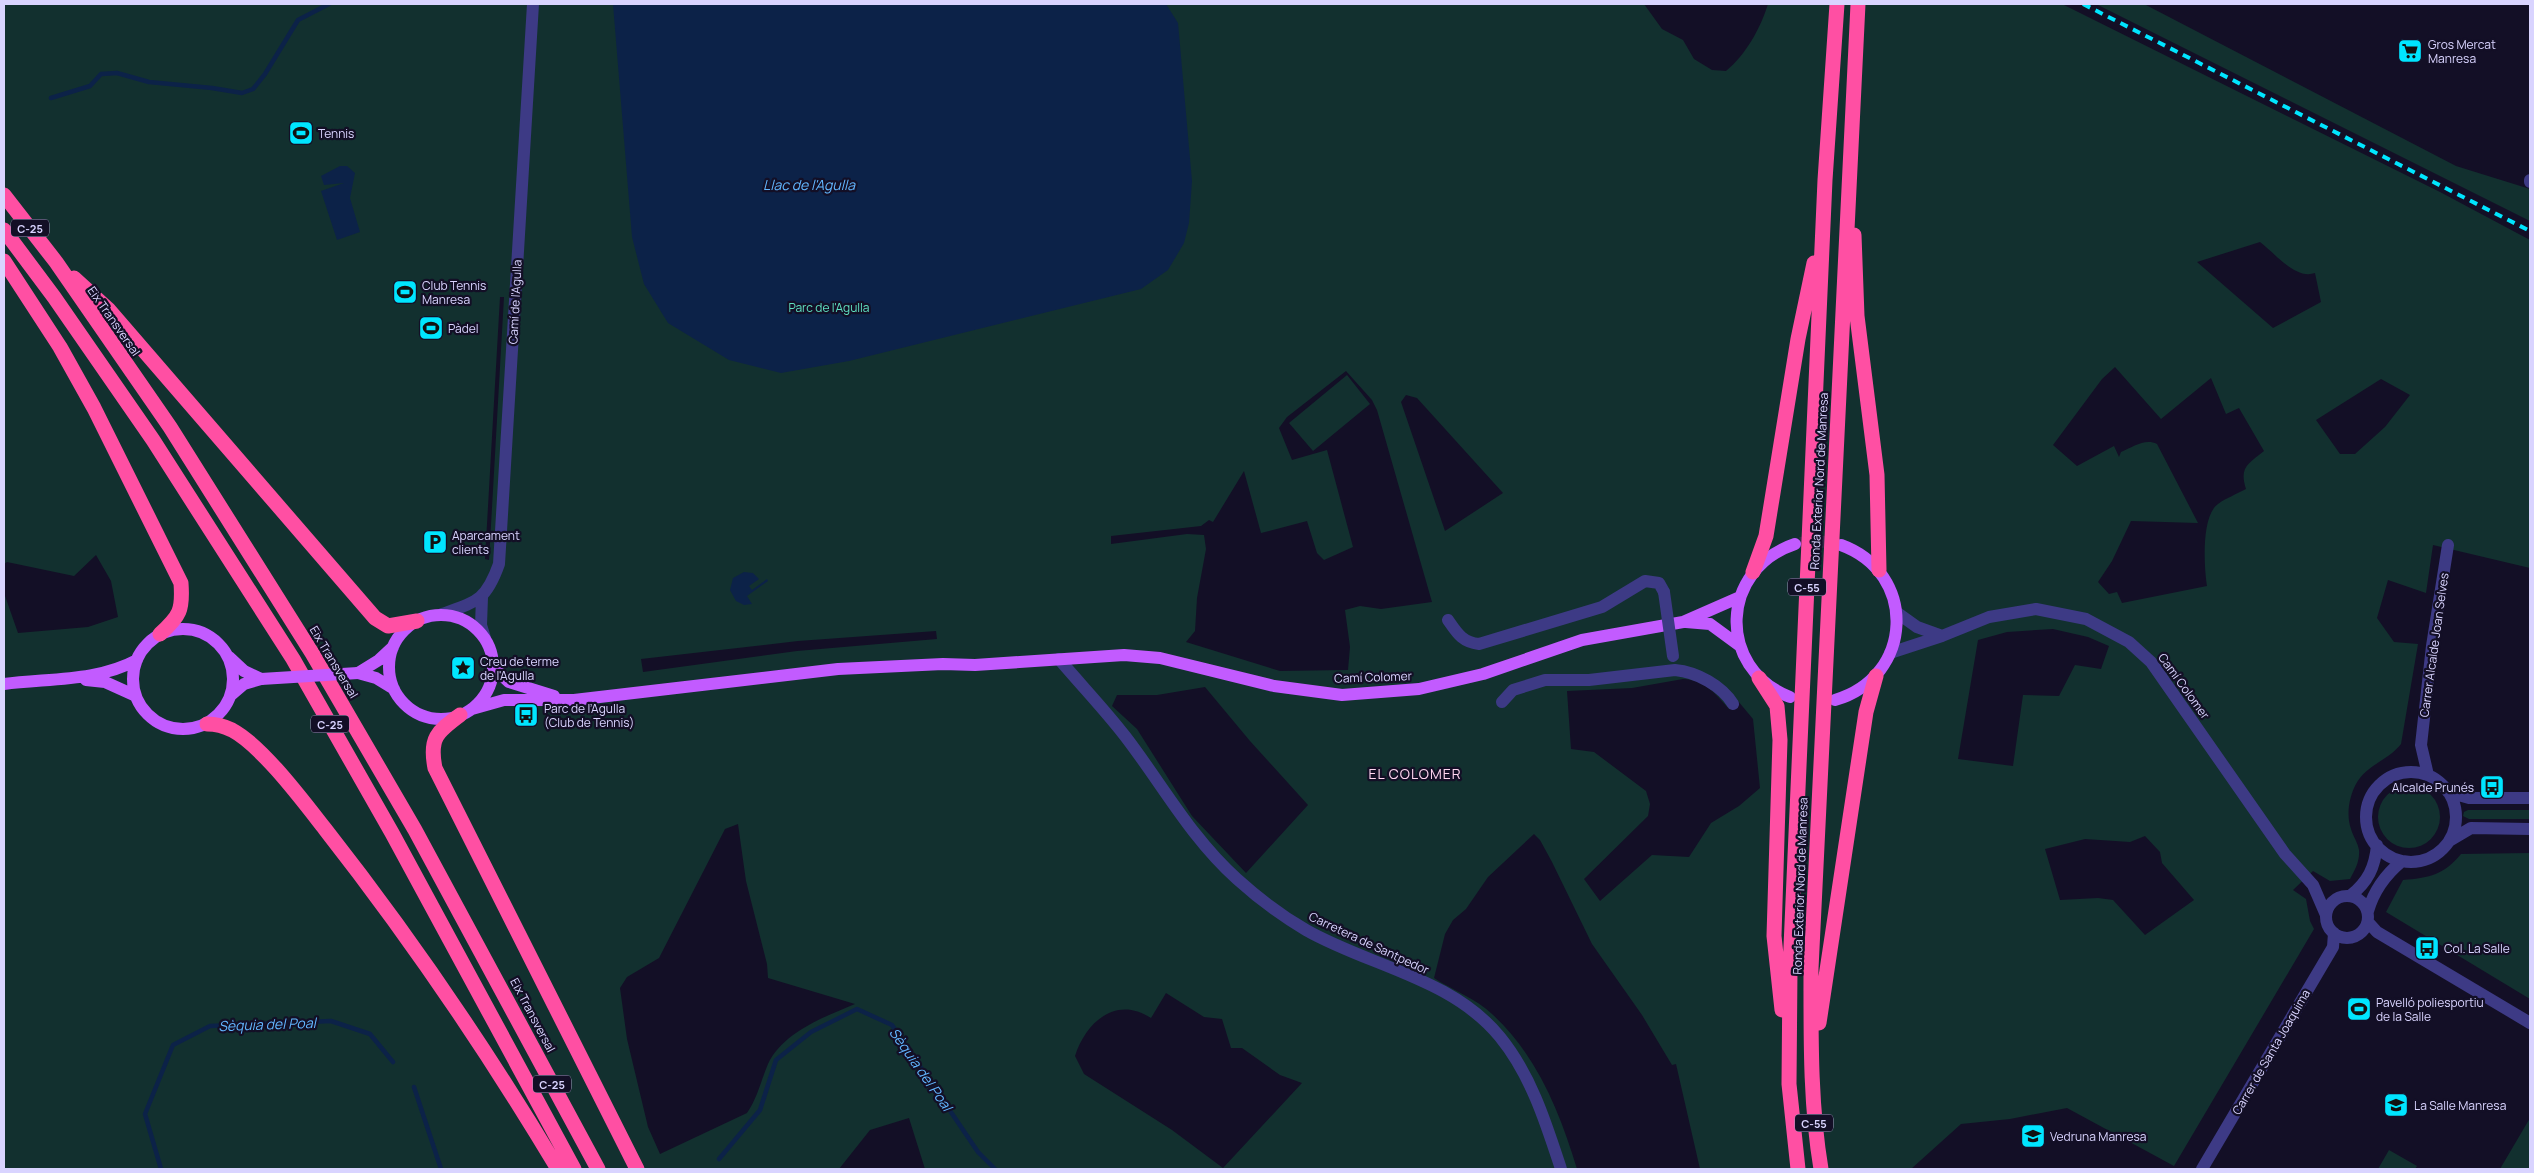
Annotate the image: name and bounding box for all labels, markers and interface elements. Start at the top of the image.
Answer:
place label: Gros Mercat Manresa [2428,36,2496,67]
supermarket icon: Gros Mercat Manresa [2397,38,2423,64]
sports icon: Tennis [288,120,314,146]
place label: Tennis [318,125,354,142]
water label: Llac de l'Agulla [763,175,856,194]
road number: C-25 [11,220,49,237]
street label: Camí de l'Agulla [504,259,526,345]
place label: Club Tennis Manresa [422,277,486,308]
sports icon: Club Tennis Manresa [392,279,418,305]
street label: Eix Transversal [84,283,144,359]
park label: Parc de l'Agulla [788,299,870,316]
sports icon: Pàdel [418,315,444,341]
place label: Pàdel [448,320,479,337]
street label: Ronda Exterior Nord de Manresa [1806,392,1832,570]
place label: Aparcament clients [452,527,520,558]
parking icon: Aparcament clients [422,529,448,555]
street label: Carrer Alcalde Joan Selves [2415,572,2453,718]
road number: C-55 [1788,578,1826,596]
street label: Eix Transversal [306,623,362,701]
street label: Camí Colomer [2154,650,2214,723]
place label: Creu de terme de l'Agulla [480,653,559,684]
place icon: Creu de terme de l'Agulla [450,655,476,681]
street label: Camí Colomer [1334,667,1413,687]
place label: Parc de l’Agulla (Club de Tennis) [544,700,634,731]
bus stop icon: Parc de l’Agulla (Club de Tennis) [513,702,539,728]
road number: C-25 [311,716,349,732]
district label: EL COLOMER [1369,764,1461,783]
bus stop icon: Alcalde Prunés [2479,774,2505,800]
place label: Alcalde Prunés [2392,779,2474,796]
street label: Ronda Exterior Nord de Manresa [1788,797,1812,975]
street label: Carretera de Santpedor [1306,908,1432,979]
bus stop icon: Col. La Salle [2414,935,2440,961]
place label: Col. La Salle [2444,940,2510,957]
street label: Eix Transversal [506,975,560,1055]
street label: Carrer de Santa Joaquima [2228,986,2314,1118]
place label: Pavelló poliesportiu de la Salle [2376,994,2484,1025]
sports icon: Pavelló poliesportiu de la Salle [2346,996,2372,1022]
water label: Sèquia del Poal [218,1013,318,1035]
water label: Sèquia del Poal [885,1024,958,1116]
road number: C-25 [533,1076,571,1092]
school or university icon: La Salle Manresa [2383,1092,2409,1118]
place label: La Salle Manresa [2414,1097,2506,1114]
road number: C-55 [1795,1114,1833,1132]
school or university icon: Vedruna Manresa [2020,1123,2046,1149]
place label: Vedruna Manresa [2050,1128,2146,1145]

